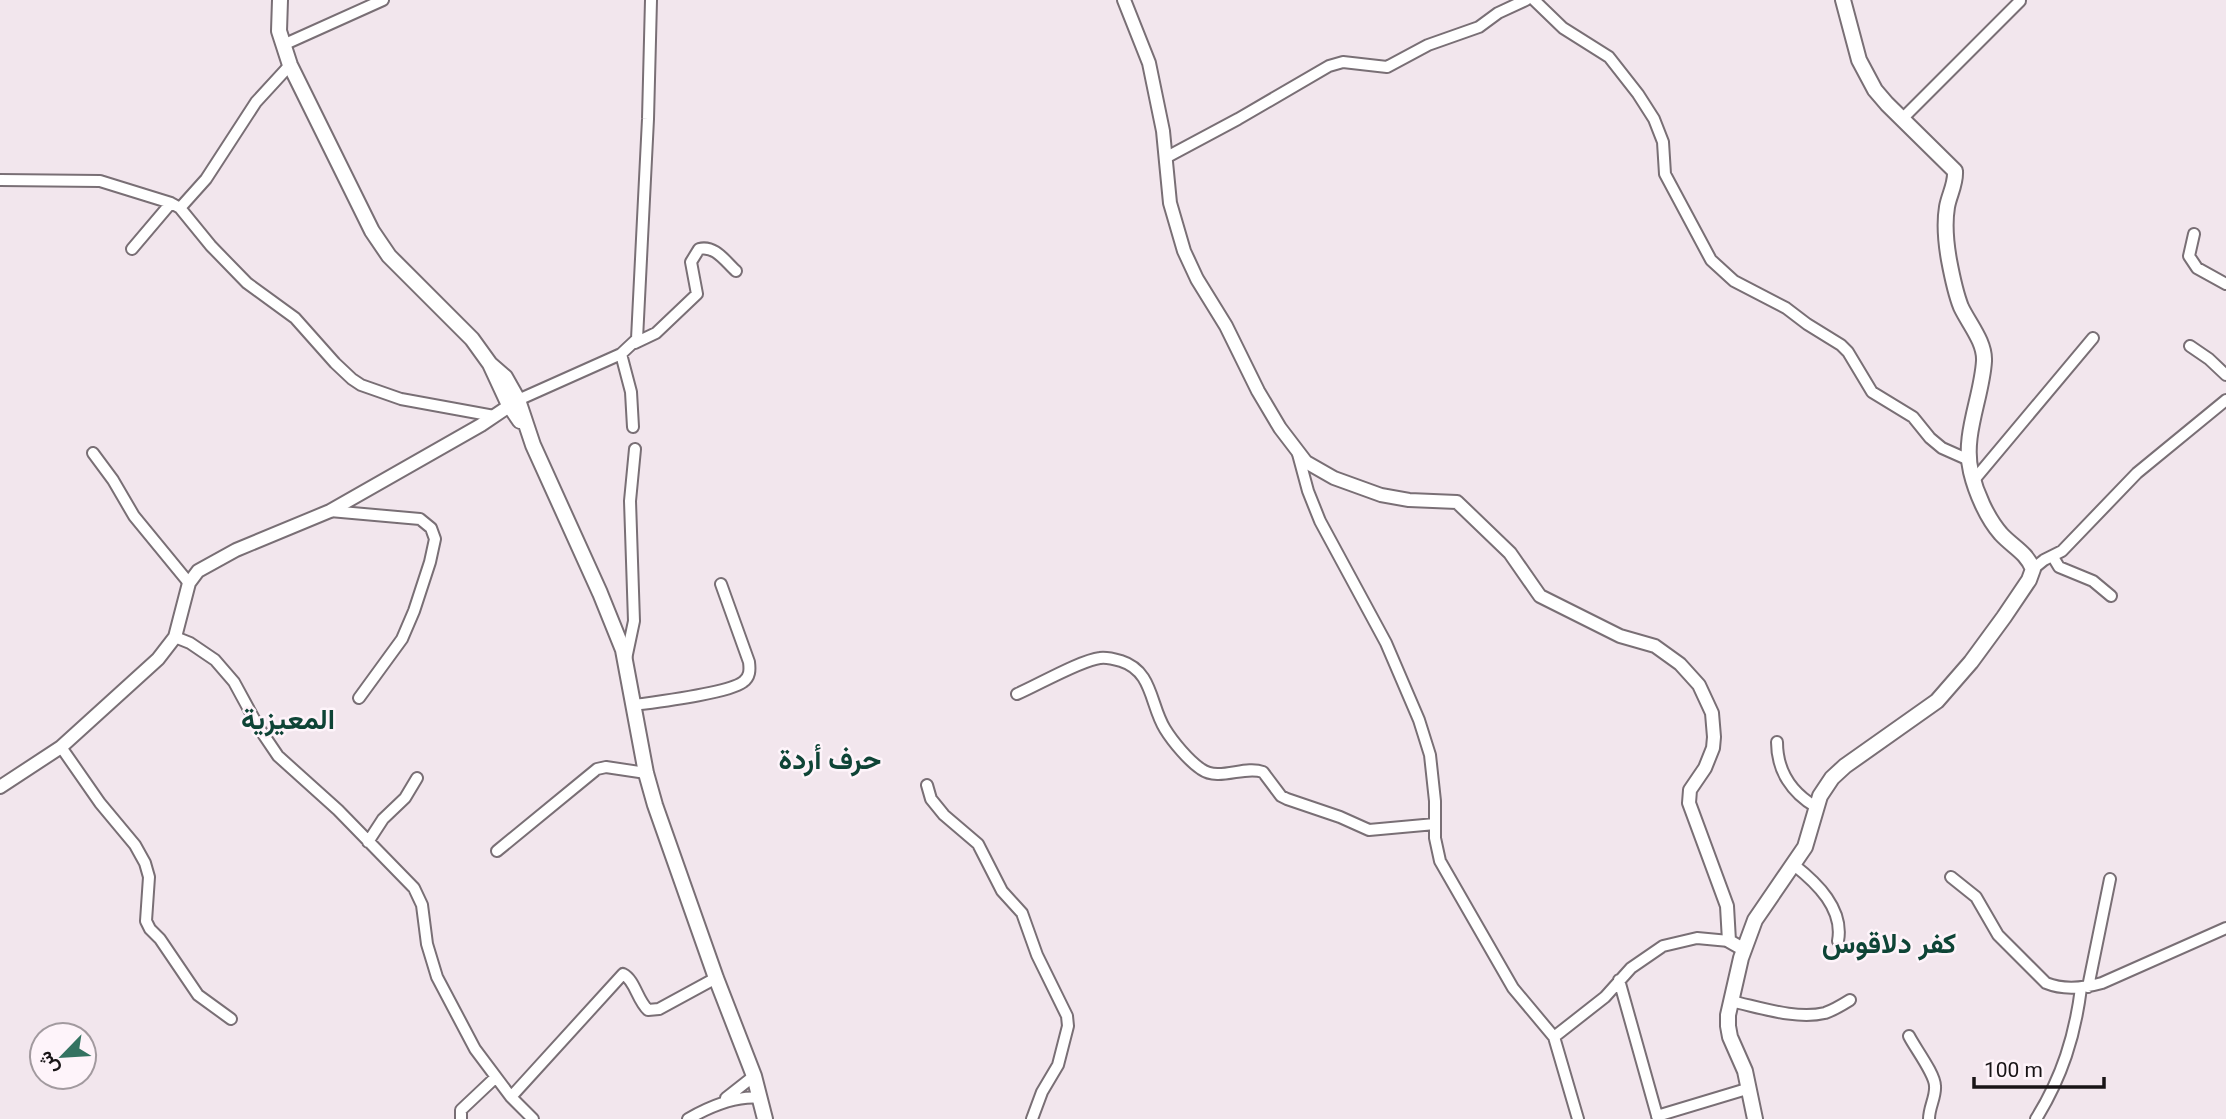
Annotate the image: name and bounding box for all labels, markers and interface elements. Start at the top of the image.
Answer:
district label: المعيزية [241,703,335,737]
district label: حرف أردة [779,743,881,777]
district label: كفر دلاقوس [1822,927,1956,961]
north arrow [28,1021,98,1091]
scale bar [1974,1046,2104,1090]
text: ش [33,1048,63,1078]
text: 100 m [1984,1058,2043,1082]

